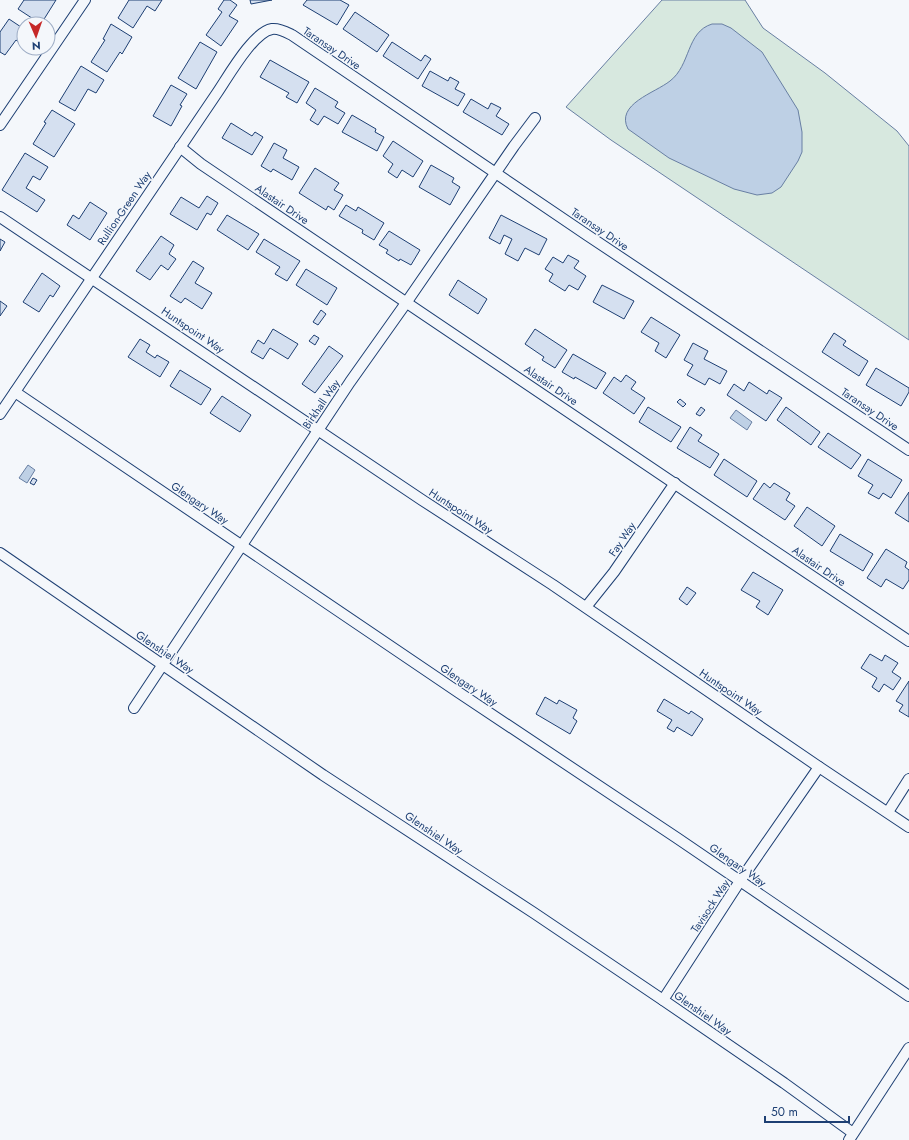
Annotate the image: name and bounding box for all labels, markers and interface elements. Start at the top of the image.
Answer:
north arrow [16,16,56,56]
street label: Taransay Drive [300,23,364,73]
text: N [32,38,41,54]
street label: Rullion-Green Way [93,168,155,248]
street label: Alastair Drive [252,180,312,228]
street label: Taransay Drive [568,204,632,254]
street label: Huntspoint Way [158,303,228,357]
street label: Alastair Drive [521,361,581,409]
street label: Birkhall Way [298,376,344,432]
street label: Taransay Drive [838,384,902,434]
street label: Glengary Way [168,478,232,528]
street label: Huntspoint Way [426,484,496,538]
street label: Fay Way [605,518,639,559]
street label: Alastair Drive [789,542,849,590]
street label: Glenshiel Way [133,627,197,677]
street label: Glengary Way [437,660,501,710]
street label: Huntspoint Way [696,665,766,719]
street label: Glenshiel Way [402,808,466,858]
street label: Glengary Way [706,839,770,891]
street label: Tavisock Way [687,876,733,936]
street label: Glenshiel Way [671,987,735,1039]
scale bar [765,1098,849,1124]
text: 50 m [771,1103,798,1121]

